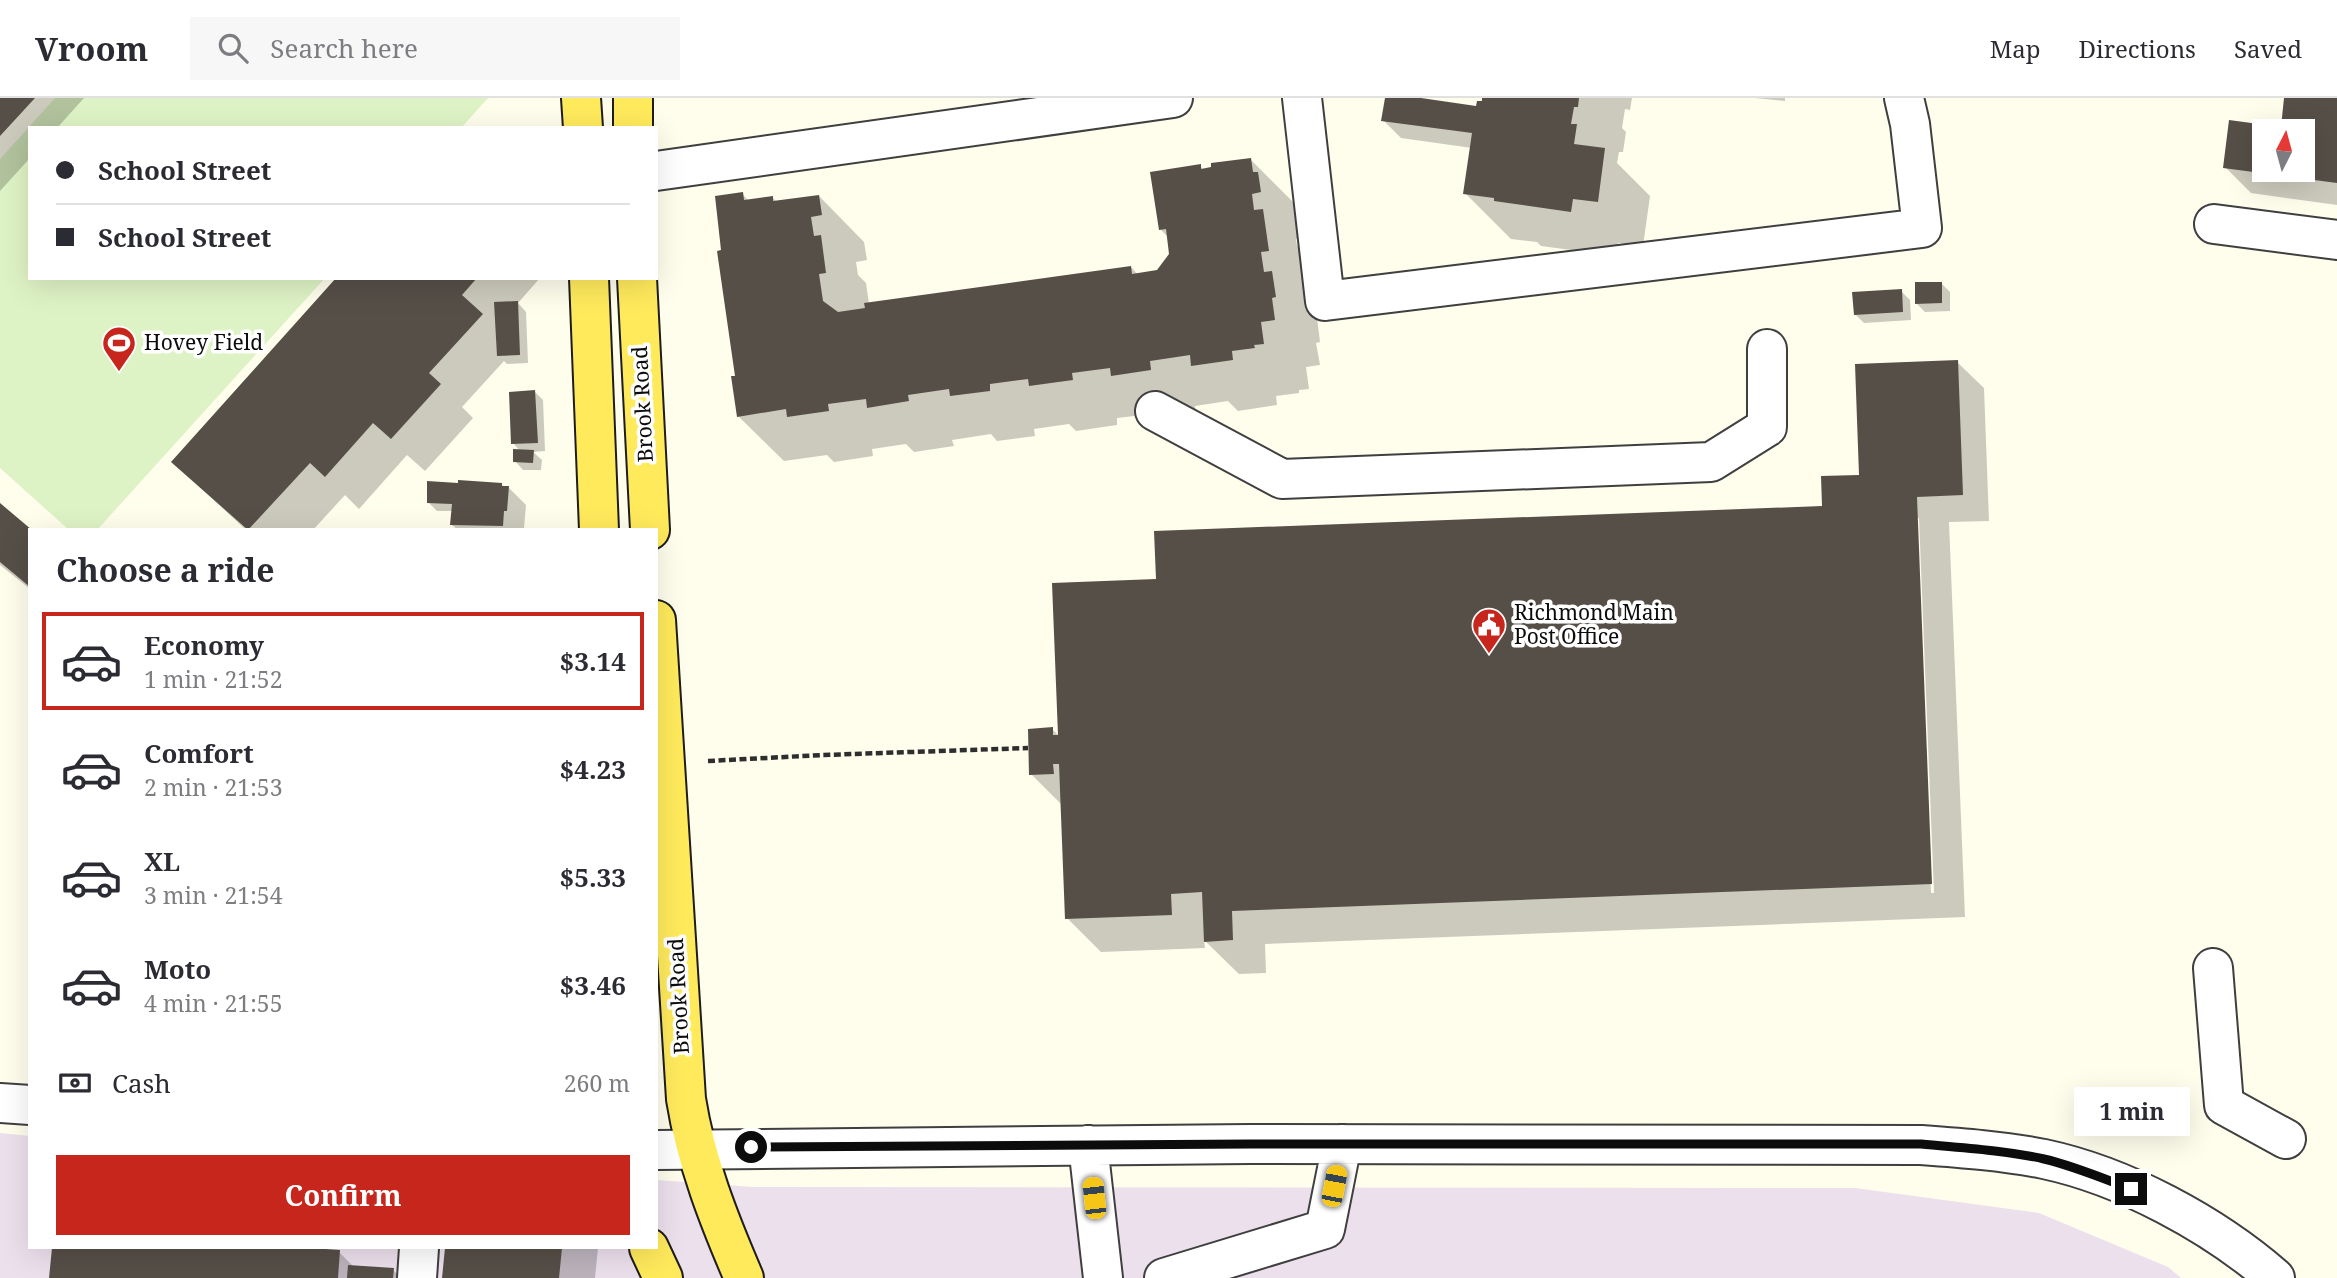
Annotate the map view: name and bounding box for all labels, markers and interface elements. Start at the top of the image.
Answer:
search box [190,17,680,80]
text: Vroom [35,26,148,71]
icon: search [214,29,252,67]
text: Search here [270,30,418,66]
text: Map [1990,32,2041,65]
text: Directions [2079,32,2196,65]
text: Saved [2234,32,2302,65]
north arrow [2252,119,2315,182]
map controls [2252,119,2315,182]
text: School Street [98,152,271,188]
text: School Street [98,219,271,255]
sports icon: Hovey Field [100,324,138,373]
place label: Hovey Field [144,328,263,356]
street label: Brook Road [625,345,659,463]
text: Choose a ride [56,548,275,591]
place label: Richmond Main Post Office [1514,598,1674,650]
public building icon: Richmond Main Post Office [1470,606,1508,655]
text: Economy [144,627,264,663]
icon: car [60,630,123,693]
text: $3.14 [560,643,626,679]
text: 1 min · 21:52 [144,663,282,695]
text: Comfort [144,735,254,771]
icon: car [60,738,123,801]
text: $4.23 [560,751,626,787]
text: 2 min · 21:53 [144,771,282,803]
text: XL [144,843,180,879]
icon: car [60,846,123,909]
text: $5.33 [560,859,626,895]
text: 3 min · 21:54 [144,879,282,911]
street label: Brook Road [661,937,695,1055]
text: Moto [144,951,211,987]
icon: car [60,954,123,1017]
text: $3.46 [560,967,626,1003]
text: 4 min · 21:55 [144,987,282,1019]
icon: cash [56,1064,94,1102]
text: Cash [112,1065,171,1101]
text: 260 m [564,1067,630,1099]
callout: 1 min [2073,1088,2189,1136]
text: 1 min [2099,1095,2165,1127]
route start [735,1131,767,1163]
button: Confirm [56,1155,630,1235]
car [1320,1163,1349,1209]
route end [2115,1173,2147,1205]
car [1082,1176,1107,1220]

